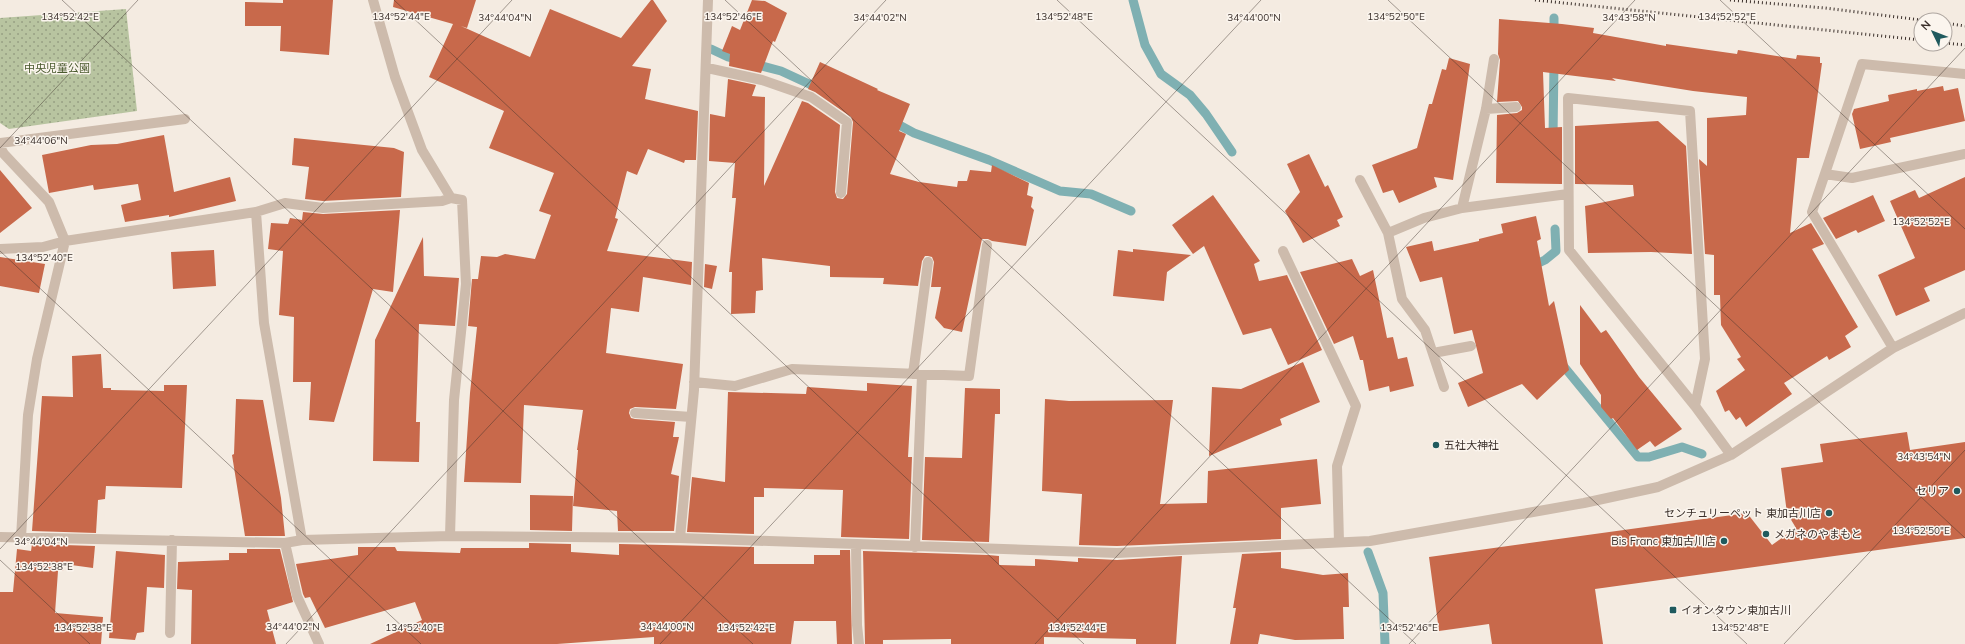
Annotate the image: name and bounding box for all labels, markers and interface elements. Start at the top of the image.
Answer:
text: 134°52'42"E [41,10,99,23]
text: 134°52'44"E [372,10,430,23]
text: 134°52'46"E [704,10,762,23]
text: 134°52'48"E [1035,10,1093,23]
text: 134°52'50"E [1367,10,1425,23]
text: 134°52'52"E [1698,10,1756,23]
text: 34°44'04"N [478,11,532,24]
text: 34°44'02"N [853,11,907,24]
text: 34°44'00"N [1227,11,1281,24]
text: 34°43'58"N [1602,11,1656,24]
north arrow [1913,12,1953,52]
text: N [1918,17,1934,33]
park label: 中央児童公園 [24,61,90,75]
text: 34°44'06"N [14,134,68,147]
text: 134°52'52"E [1892,215,1950,228]
text: 134°52'40"E [15,251,73,264]
place label: 五社大神社 [1444,438,1499,452]
marker: 五社大神社 [1431,440,1441,450]
text: 34°43'54"N [1897,450,1951,463]
place label: セリア [1916,484,1949,498]
marker: セリア [1952,486,1962,496]
place label: センチュリーペット 東加古川店 [1664,506,1821,520]
marker: センチュリーペット 東加古川店 [1824,508,1834,518]
text: 134°52'50"E [1892,524,1950,537]
place label: メガネのやまもと [1774,527,1862,541]
marker: メガネのやまもと [1761,529,1771,539]
place label: Bis Franc 東加古川店 [1611,534,1716,548]
text: 34°44'04"N [14,535,68,548]
marker: Bis Franc 東加古川店 [1719,536,1729,546]
text: 134°52'38"E [15,560,73,573]
place label: イオンタウン東加古川 [1681,603,1791,617]
marker: イオンタウン東加古川 [1668,605,1678,615]
text: 34°44'02"N [266,620,320,633]
text: 34°44'00"N [640,620,694,633]
text: 134°52'38"E [54,621,112,634]
text: 134°52'40"E [385,621,443,634]
text: 134°52'42"E [717,621,775,634]
text: 134°52'44"E [1048,621,1106,634]
text: 134°52'46"E [1380,621,1438,634]
text: 134°52'48"E [1711,621,1769,634]

